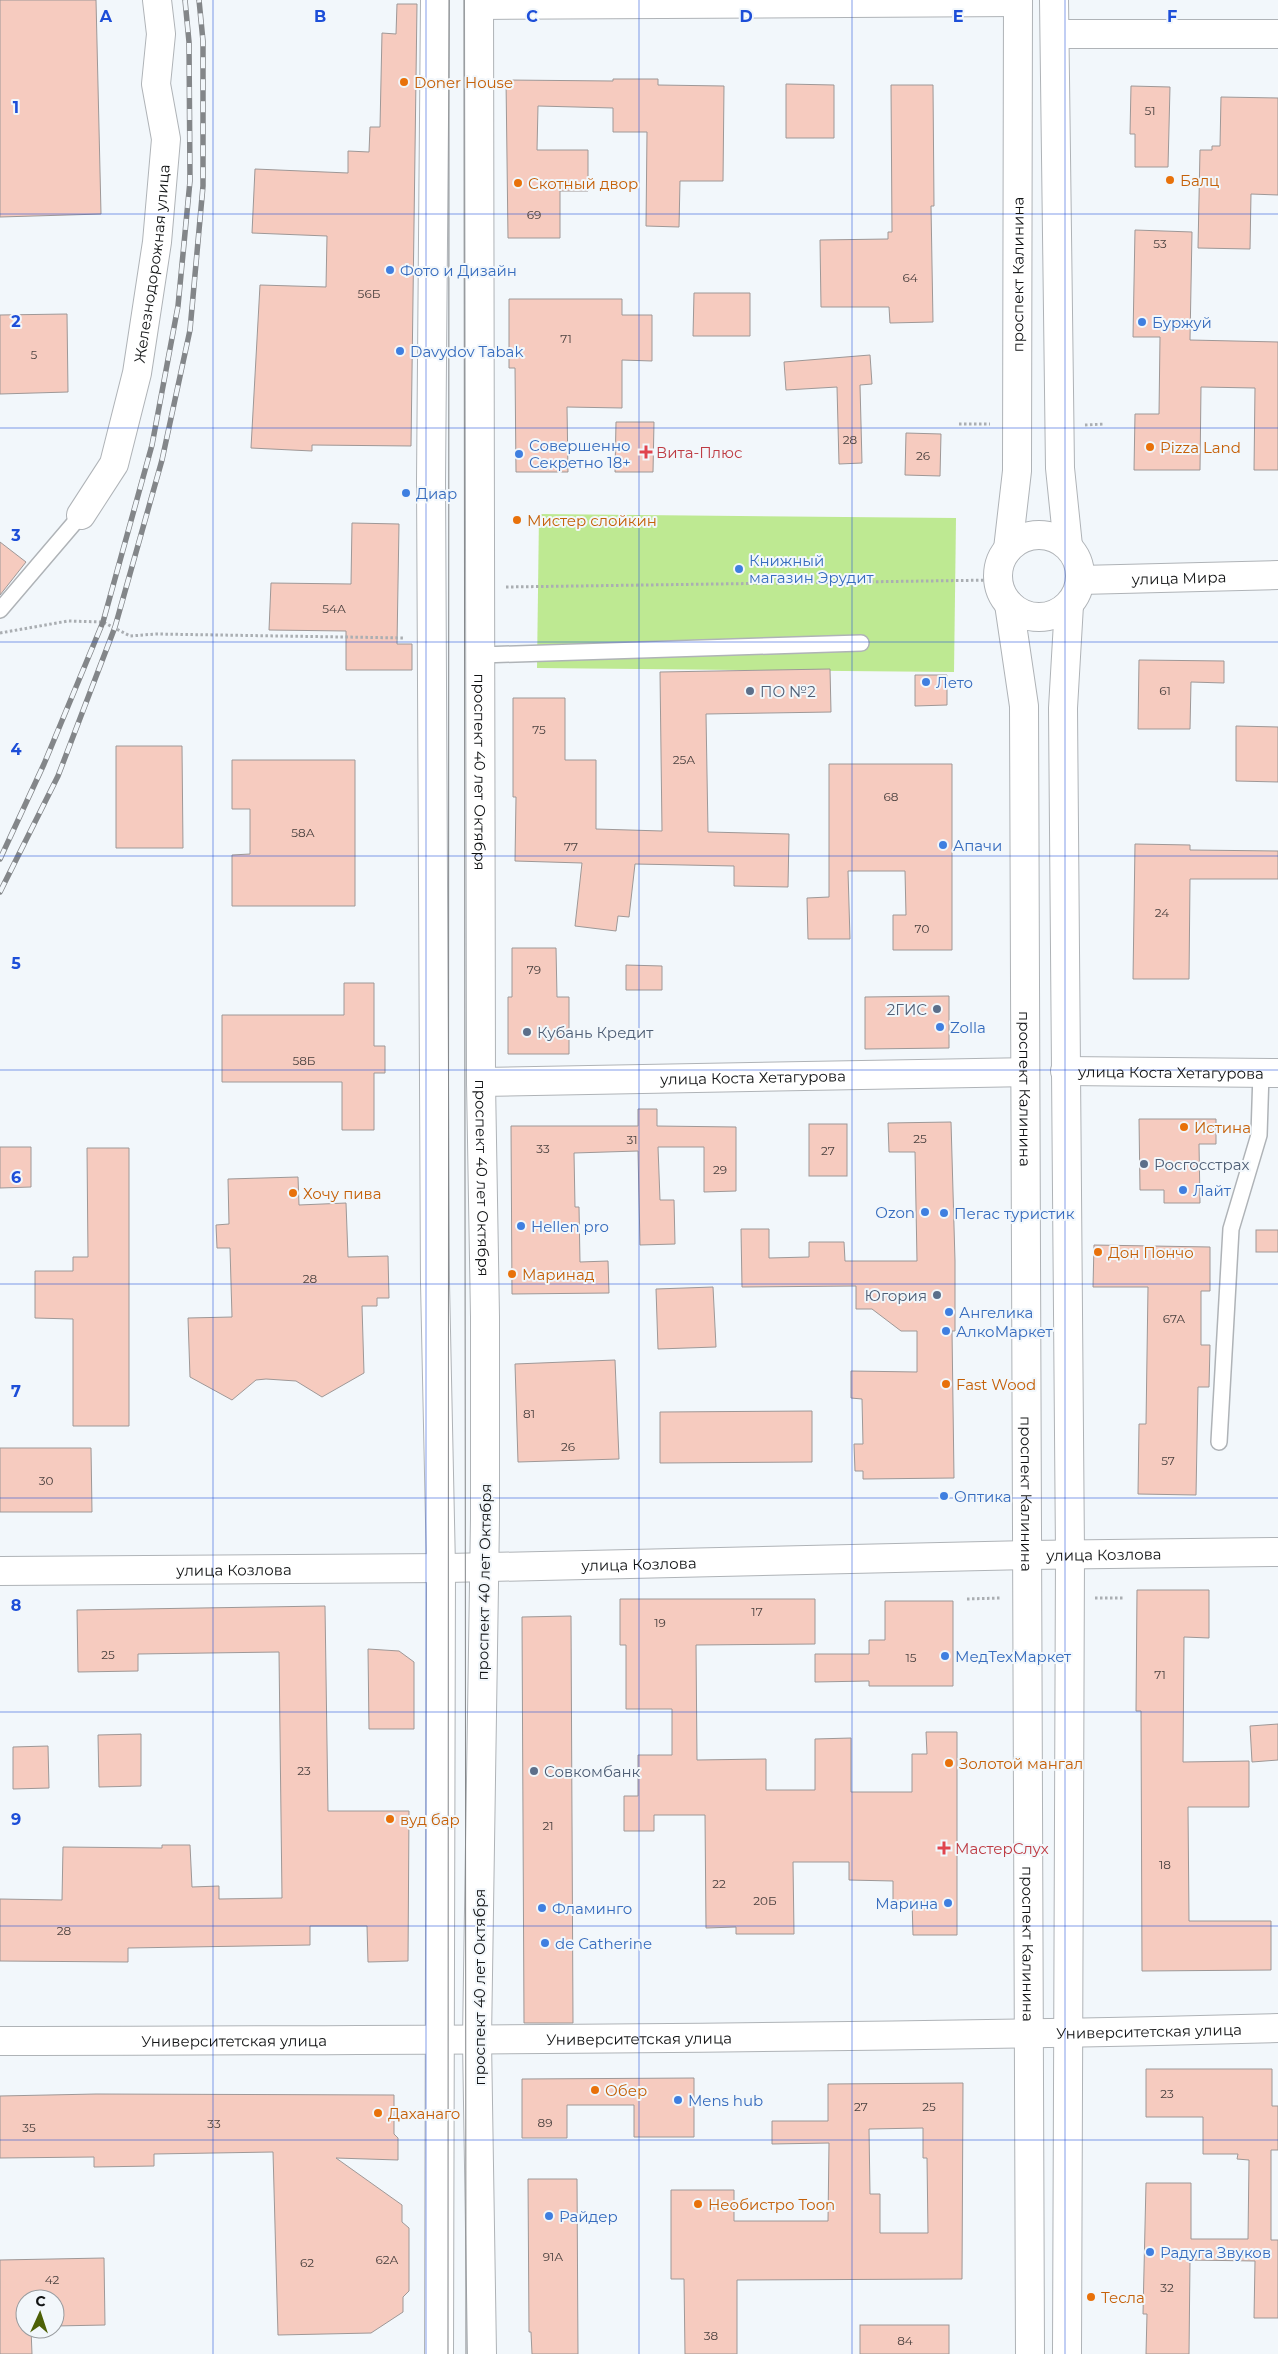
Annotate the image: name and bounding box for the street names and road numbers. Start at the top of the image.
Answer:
street label: Железнодорожная улица [129,163,173,364]
street label: проспект Калинина [1008,197,1027,352]
street label: улица Мира [1130,567,1226,588]
street label: проспект 40 лет Октября [471,673,490,871]
street label: проспект Калинина [1016,1011,1035,1167]
street label: улица Коста Хетагурова [1077,1062,1264,1082]
street label: улица Коста Хетагурова [659,1066,846,1088]
street label: проспект 40 лет Октября [471,1079,494,1277]
street label: проспект Калинина [1017,1416,1037,1572]
street label: проспект 40 лет Октября [473,1483,495,1681]
street label: улица Козлова [1045,1544,1162,1564]
street label: улица Козлова [580,1553,697,1575]
street label: улица Козлова [175,1560,292,1579]
street label: проспект Калинина [1019,1866,1038,2022]
street label: проспект 40 лет Октября [470,1889,489,2085]
street label: Университетская улица [1056,2019,1242,2042]
street label: Университетская улица [546,2028,732,2048]
street label: Университетская улица [141,2031,327,2050]

